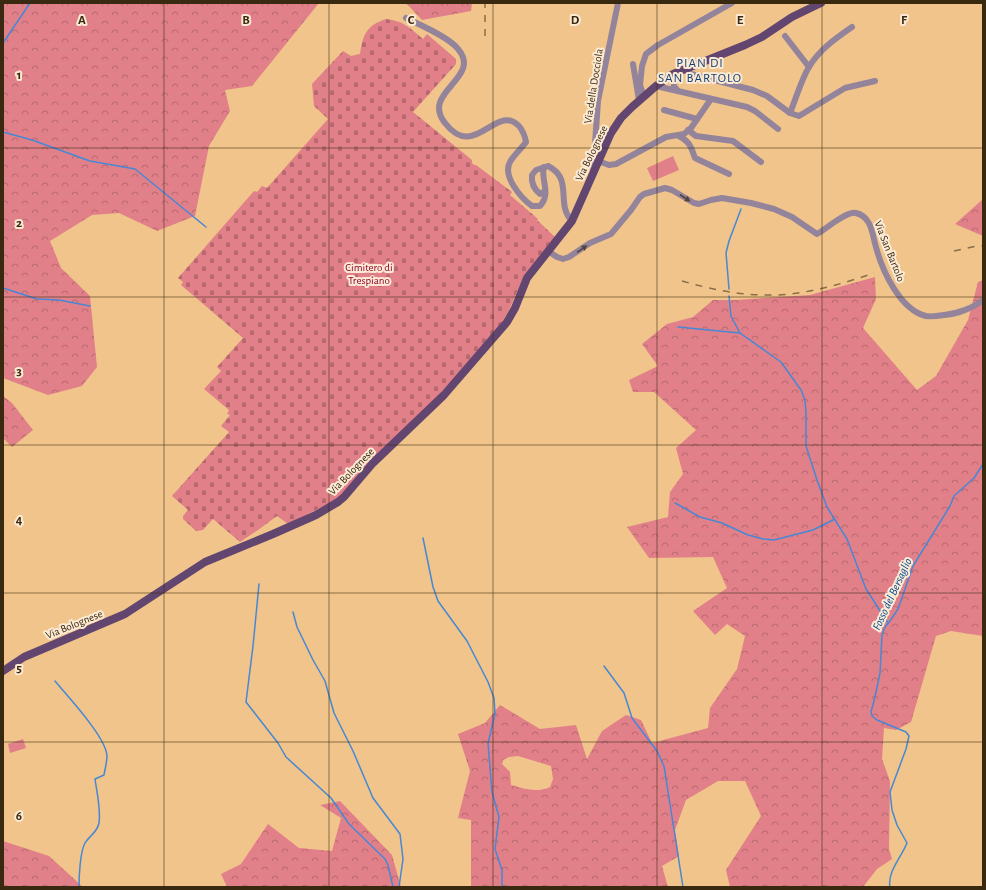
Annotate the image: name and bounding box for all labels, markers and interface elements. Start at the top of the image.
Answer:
text: A [78,14,86,27]
text: B [242,14,250,27]
text: C [408,14,415,27]
text: D [571,14,580,27]
text: E [737,14,744,27]
text: F [901,14,908,27]
street label: Via della Docciola [582,48,605,124]
district label: PIAN DI SAN BARTOLO [658,57,742,85]
text: 1 [17,69,21,82]
street label: Via Bolognese [573,124,610,183]
one-way arrow [680,194,690,202]
text: 2 [16,217,22,230]
street label: Via San Bartolo [872,219,907,283]
one-way arrow [577,245,587,253]
park label: Cimitero di Trespiano [345,262,393,286]
text: 3 [16,365,22,378]
street label: Via Bolognese [326,446,376,497]
text: 4 [16,514,23,527]
water label: Fosso del Bersaglio [870,556,914,632]
street label: Via Bolognese [44,608,104,641]
text: 5 [16,662,22,675]
text: 6 [16,810,22,823]

